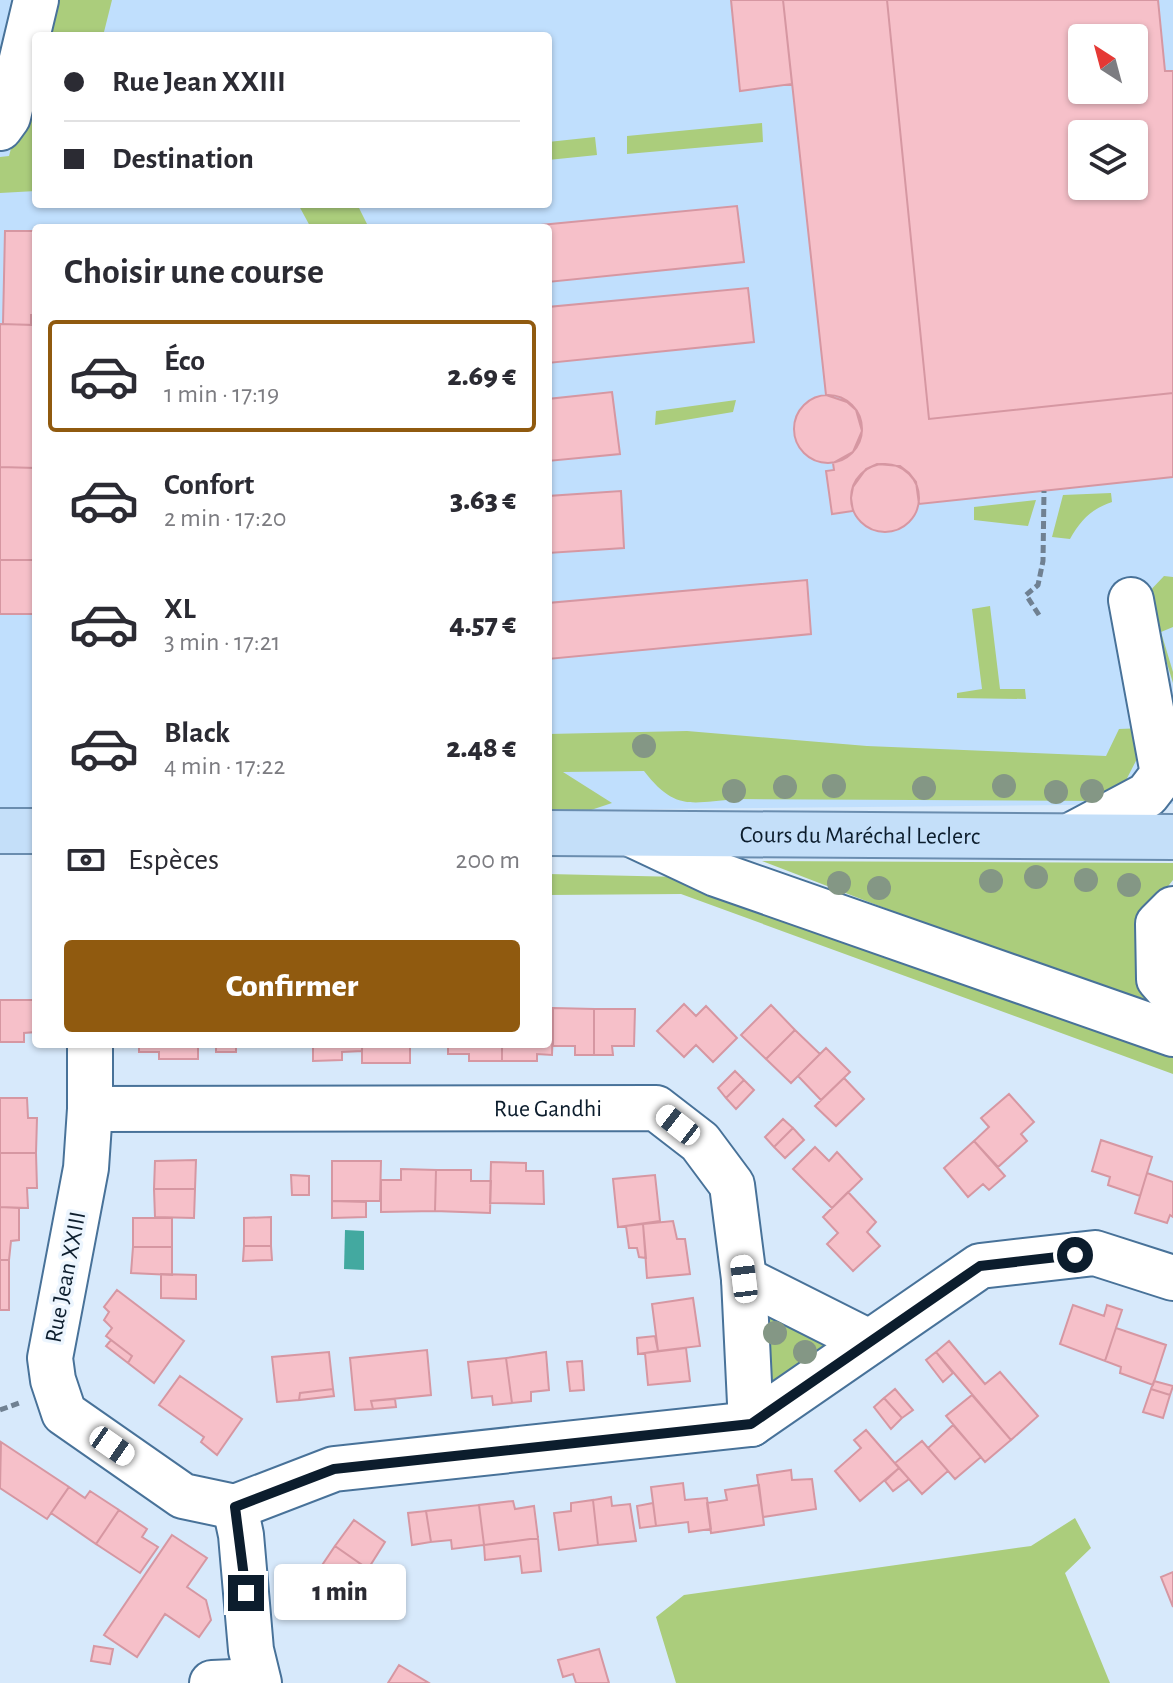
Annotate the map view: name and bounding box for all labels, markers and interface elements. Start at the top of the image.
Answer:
north arrow [1068,24,1148,104]
map controls [1068,24,1148,200]
text: Rue Jean XXIII [112,67,286,97]
button: layers [1068,120,1148,200]
text: Destination [112,144,254,174]
text: Choisir une course [64,254,324,290]
icon: car [68,340,140,412]
text: Éco [164,346,205,376]
text: 2.69 € [447,361,516,391]
text: 1 min · 17:19 [164,381,279,407]
icon: car [68,464,140,536]
text: Confort [164,470,254,500]
text: 3.63 € [450,485,516,515]
text: 2 min · 17:20 [164,505,286,531]
icon: car [68,588,140,660]
text: XL [164,594,196,624]
text: 4.57 € [449,609,516,639]
text: 3 min · 17:21 [164,629,281,655]
icon: car [68,712,140,784]
text: Black [164,718,230,748]
text: 2.48 € [446,733,516,763]
text: 4 min · 17:22 [164,753,285,779]
street label: Cours du Maréchal Leclerc [740,823,980,849]
icon: cash [64,838,108,882]
text: Espèces [128,845,219,875]
text: 200 m [456,847,520,873]
button: Confirmer [64,940,520,1032]
street label: Rue Gandhi [494,1097,602,1121]
car [652,1101,704,1149]
street label: Rue Jean XXIII [42,1210,90,1345]
route start [1057,1237,1093,1273]
car [729,1254,759,1304]
car [85,1422,139,1470]
callout: 1 min [274,1565,406,1621]
route end [228,1575,264,1611]
text: 1 min [312,1579,368,1605]

